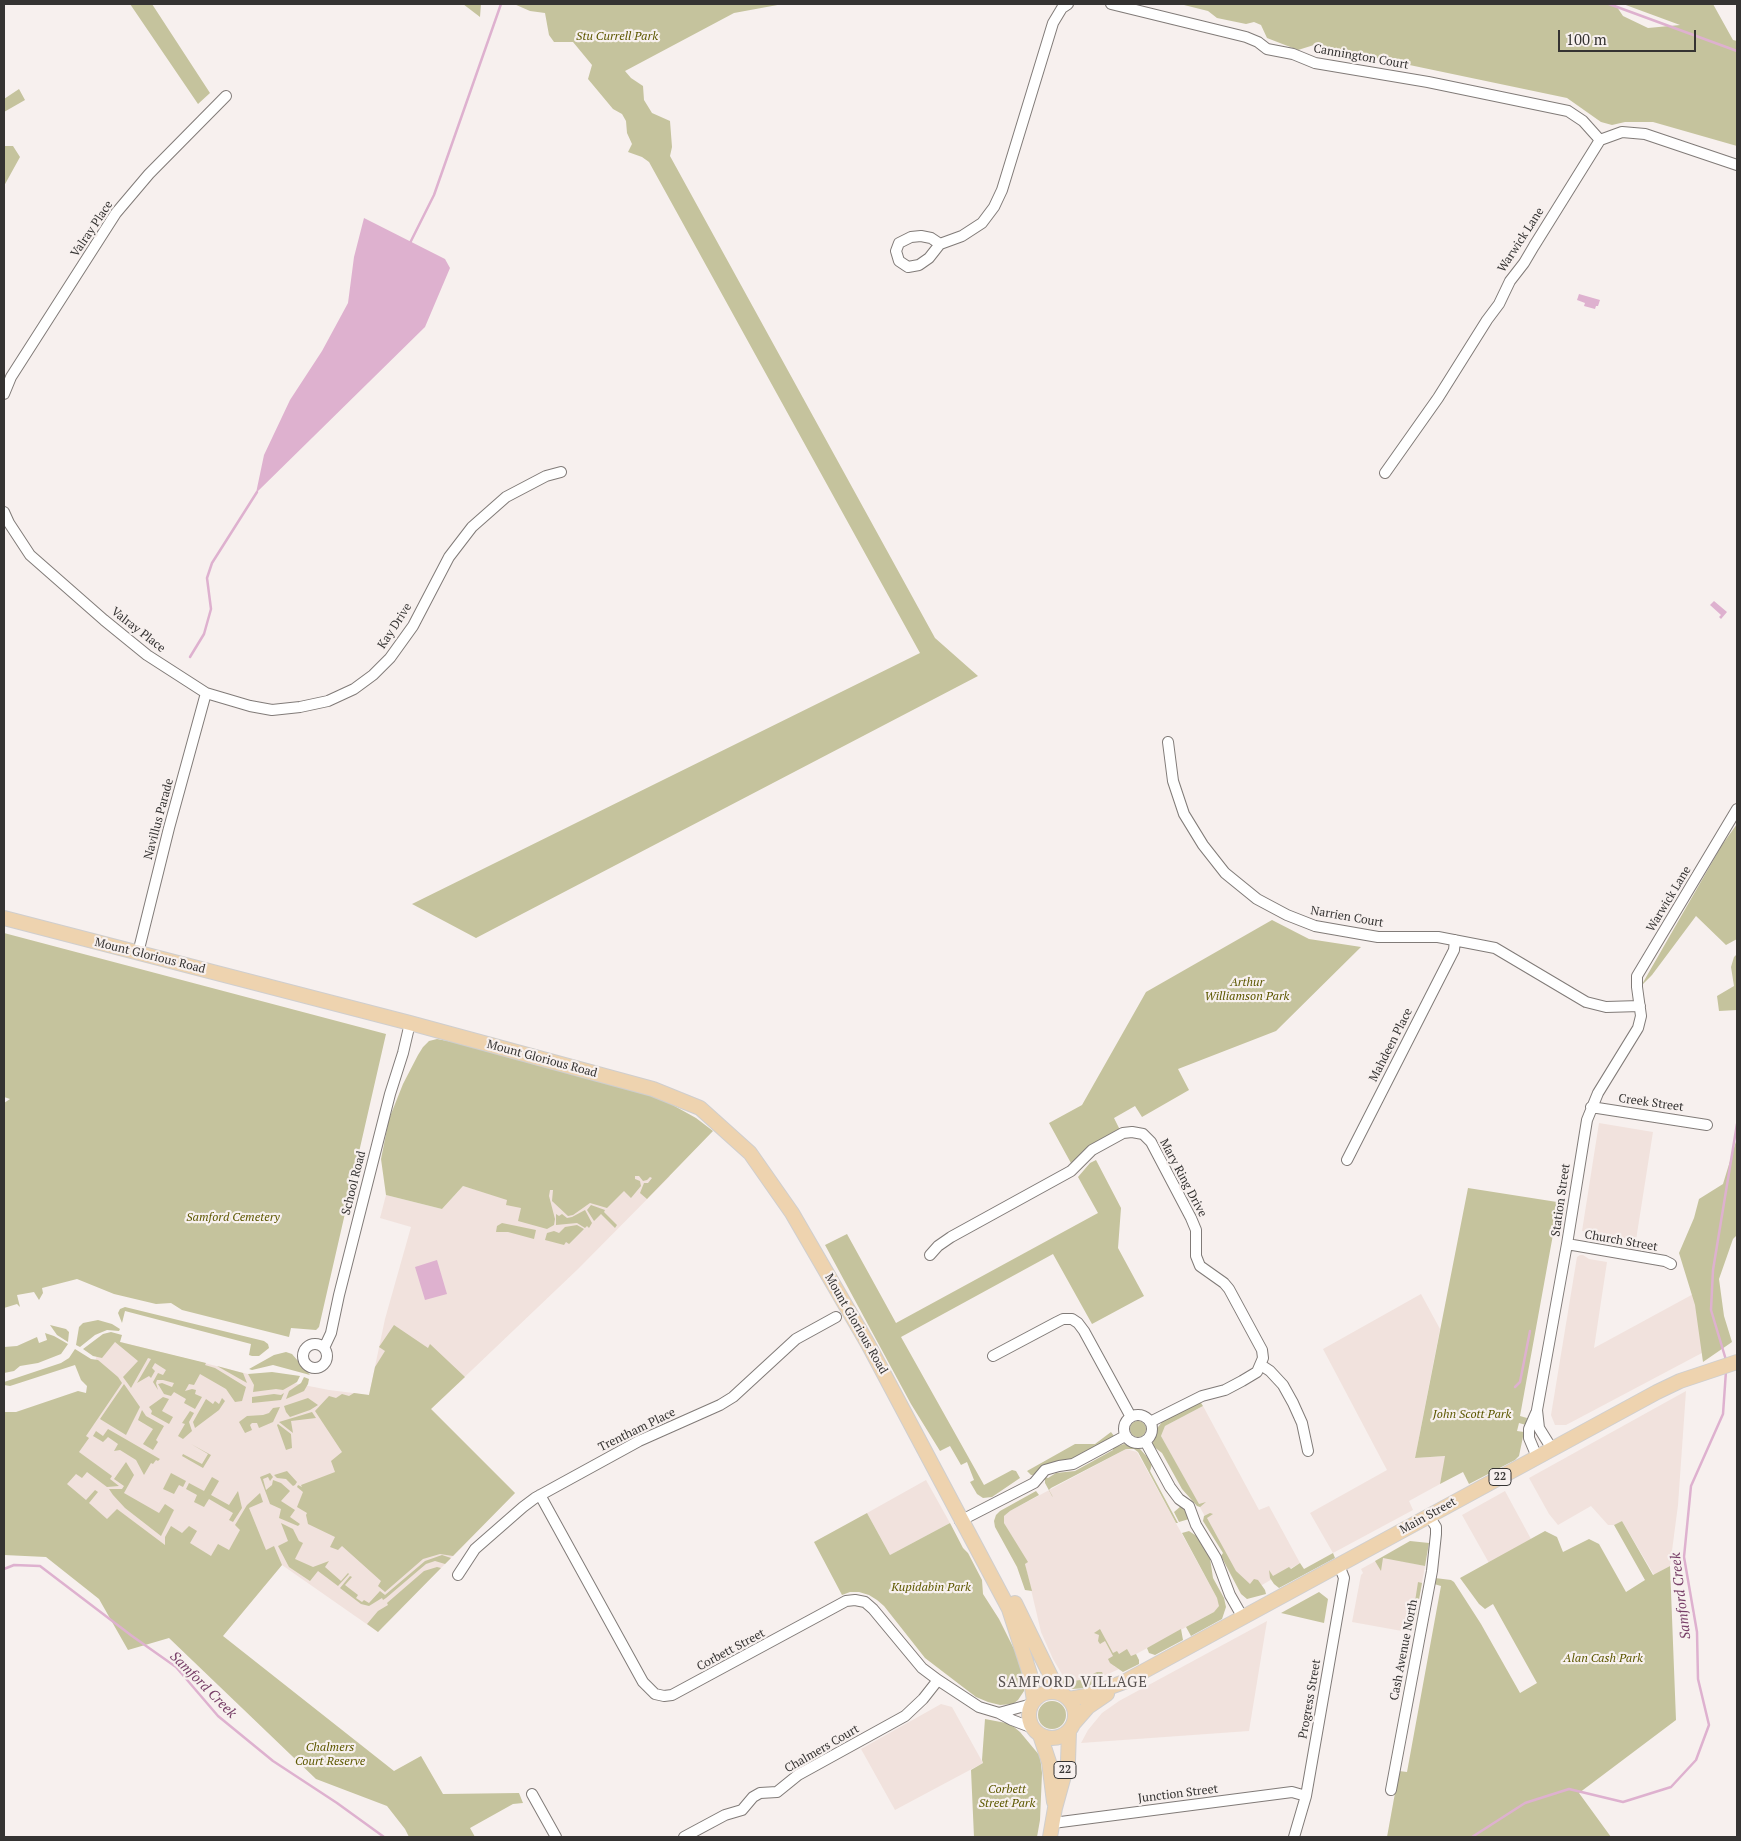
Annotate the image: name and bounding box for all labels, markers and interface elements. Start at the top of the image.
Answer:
scale bar [1561,20,1698,52]
text: 100 m [1566,29,1607,49]
park label: Stu Currell Park [576,30,658,44]
street label: Cannington Court [1312,42,1410,72]
street label: Valray Place [68,198,116,260]
street label: Warwick Lane [1495,205,1547,275]
street label: Kay Drive [375,601,415,651]
street label: Valray Place [108,604,168,656]
street label: Navillus Parade [141,777,177,861]
street label: Warwick Lane [1644,864,1694,934]
street label: Narrien Court [1309,904,1385,930]
street label: Mount Glorious Road [93,935,207,977]
park label: Arthur Williamson Park [1205,976,1289,1004]
street label: Mahdeen Place [1366,1006,1416,1084]
street label: Mount Glorious Road [485,1037,599,1081]
street label: Creek Street [1618,1091,1684,1115]
street label: Mary Ring Drive [1156,1136,1210,1220]
street label: School Road [339,1149,369,1217]
street label: Station Street [1549,1163,1573,1237]
park label: Samford Cemetery [186,1211,280,1225]
street label: Church Street [1583,1227,1659,1255]
street label: Mount Glorious Road [821,1271,891,1377]
street label: Trentham Place [596,1405,678,1455]
park label: John Scott Park [1433,1408,1511,1422]
road number: 22 [1489,1468,1511,1485]
street label: Main Street [1397,1495,1459,1537]
water label: Samford Creek [1667,1552,1695,1640]
park label: Kupidabin Park [891,1581,971,1595]
street label: Cash Avenue North [1387,1598,1421,1702]
street label: Corbett Street [694,1626,768,1674]
water label: Samford Creek [166,1648,240,1722]
park label: Alan Cash Park [1563,1652,1643,1666]
street label: Progress Street [1296,1658,1324,1740]
district label: SAMFORD VILLAGE [996,1674,1150,1692]
street label: Chalmers Court [782,1722,862,1776]
park label: Chalmers Court Reserve [295,1741,365,1769]
road number: 22 [1054,1762,1076,1778]
street label: Junction Street [1137,1782,1219,1806]
park label: Corbett Street Park [979,1783,1035,1811]

